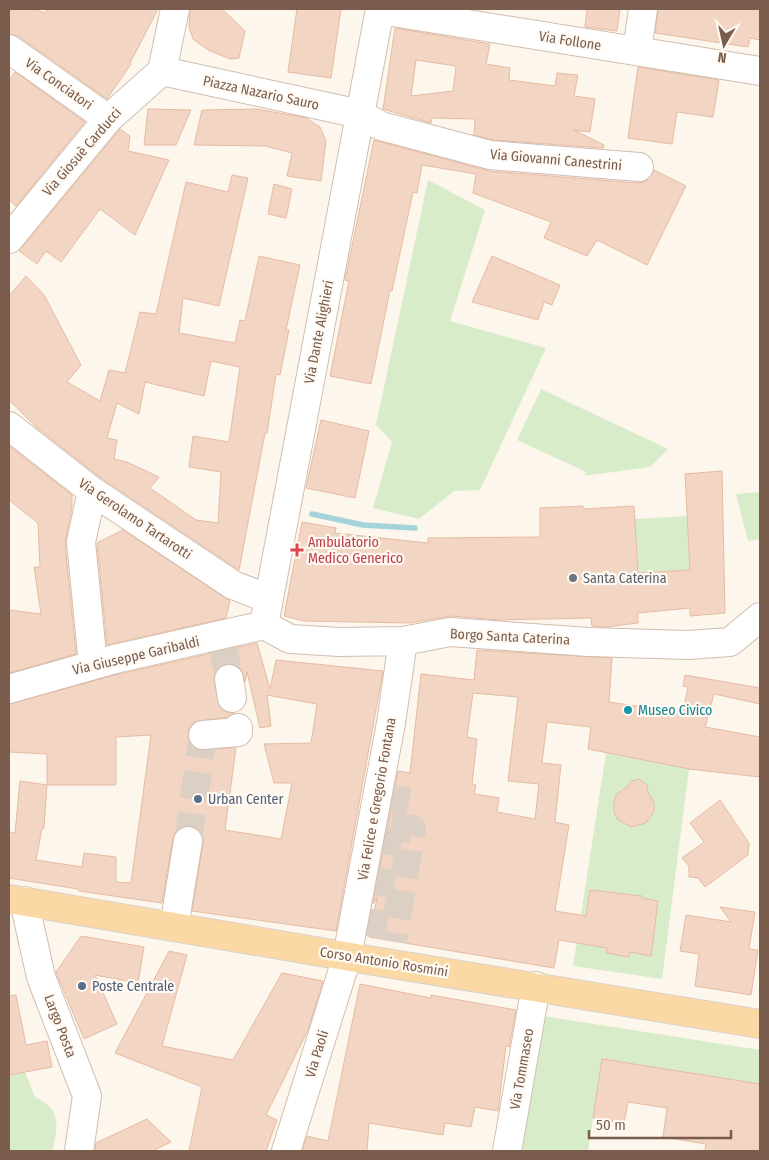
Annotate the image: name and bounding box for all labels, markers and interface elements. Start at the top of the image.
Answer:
north arrow [699,20,749,70]
street label: Via Follone [538,28,602,54]
text: N [717,48,728,66]
street label: Via Conciatori [22,54,96,114]
street label: Piazza Nazario Sauro [201,72,321,114]
street label: Via Giosuè Carducci [39,104,125,200]
street label: Via Giovanni Canestrini [489,146,623,174]
street label: Via Dante Alighieri [301,279,337,385]
street label: Via Gerolamo Tartarotti [75,475,195,563]
place label: Ambulatorio Medico Generico [308,534,403,567]
marker: Ambulatorio Medico Generico [290,543,304,557]
place label: Santa Caterina [583,570,667,587]
marker: Santa Caterina [567,572,579,584]
street label: Borgo Santa Caterina [449,625,571,649]
street label: Via Giuseppe Garibaldi [71,633,201,679]
place label: Museo Civico [638,702,712,719]
marker: Museo Civico [622,704,634,716]
street label: Via Felice e Gregorio Fontana [354,716,400,882]
place label: Urban Center [208,791,283,808]
marker: Urban Center [192,793,204,805]
street label: Corso Antonio Rosmini [319,943,449,981]
place label: Poste Centrale [92,978,174,995]
marker: Poste Centrale [76,980,88,992]
street label: Largo Posta [40,992,80,1060]
street label: Via Tommaseo [506,1027,538,1111]
street label: Via Paoli [302,1028,332,1080]
scale bar [589,1108,732,1140]
text: 50 m [596,1116,626,1134]

